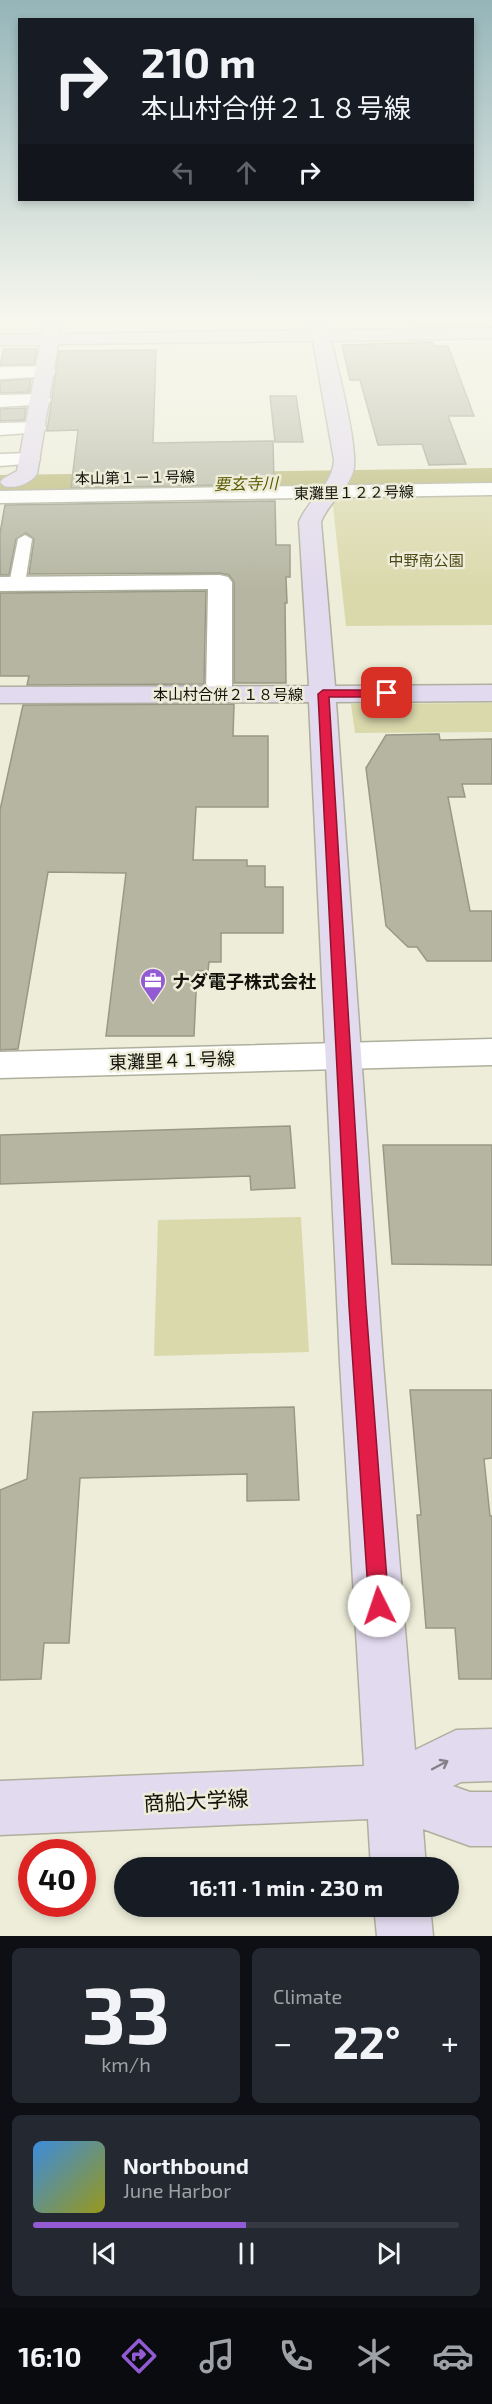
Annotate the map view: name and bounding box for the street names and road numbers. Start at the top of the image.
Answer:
street label: 本山第１－１号線 [75,467,195,487]
street label: 東灘里１２２号線 [294,482,414,502]
street label: 本山村合併２１８号線 [153,685,303,703]
street label: 東灘里４１号線 [109,1047,235,1073]
street label: 商船大学線 [143,1785,249,1815]

